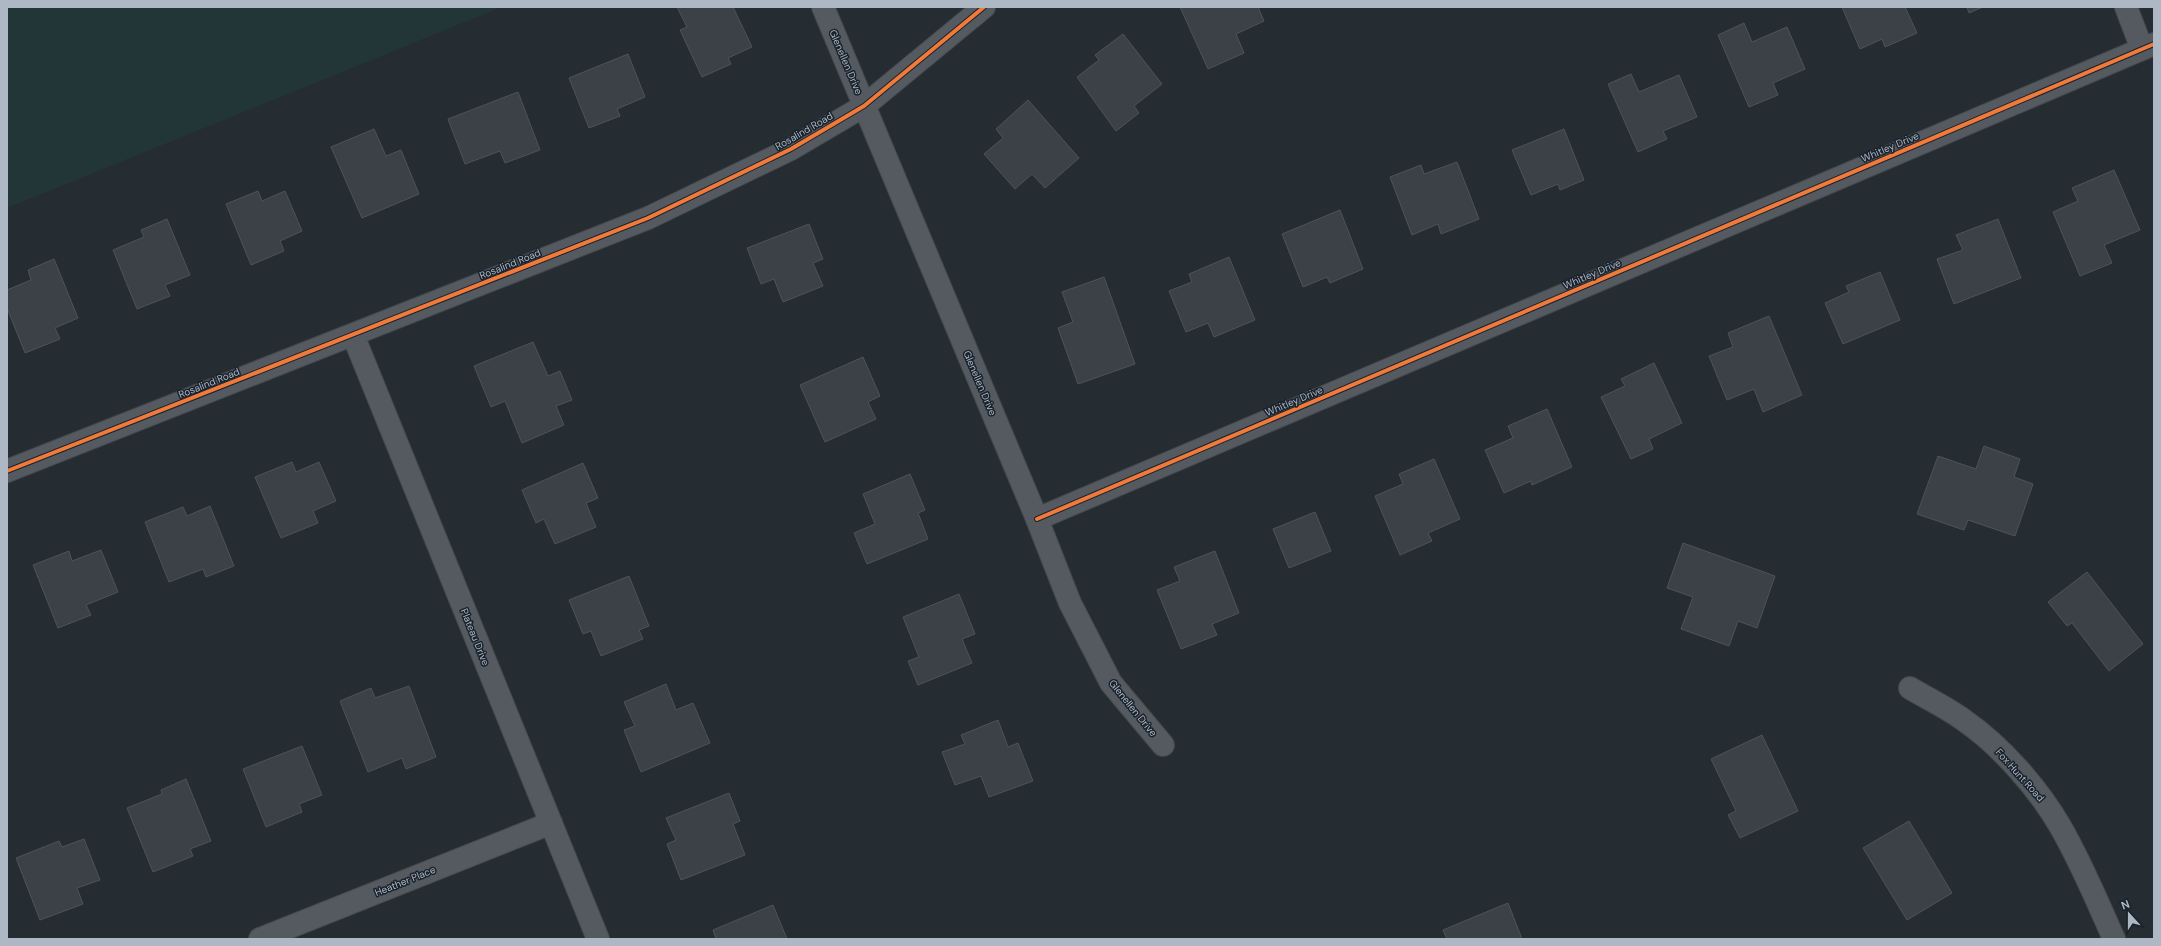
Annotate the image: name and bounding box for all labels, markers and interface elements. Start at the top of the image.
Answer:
street label: Glenellen Drive [827,28,866,97]
street label: Rosalind Road [773,109,835,153]
street label: Whitley Drive [1859,129,1921,165]
street label: Rosalind Road [478,246,542,282]
street label: Whitley Drive [1561,256,1623,292]
street label: Glenellen Drive [961,349,1000,418]
street label: Rosalind Road [177,365,241,401]
street label: Whitley Drive [1263,383,1325,419]
street label: Plateau Drive [458,607,492,668]
street label: Glenellen Drive [1106,677,1160,739]
street label: Fox Hunt Road [1993,746,2047,804]
street label: Heather Place [373,863,438,899]
north arrow [2109,894,2149,934]
text: N [2119,897,2132,913]

